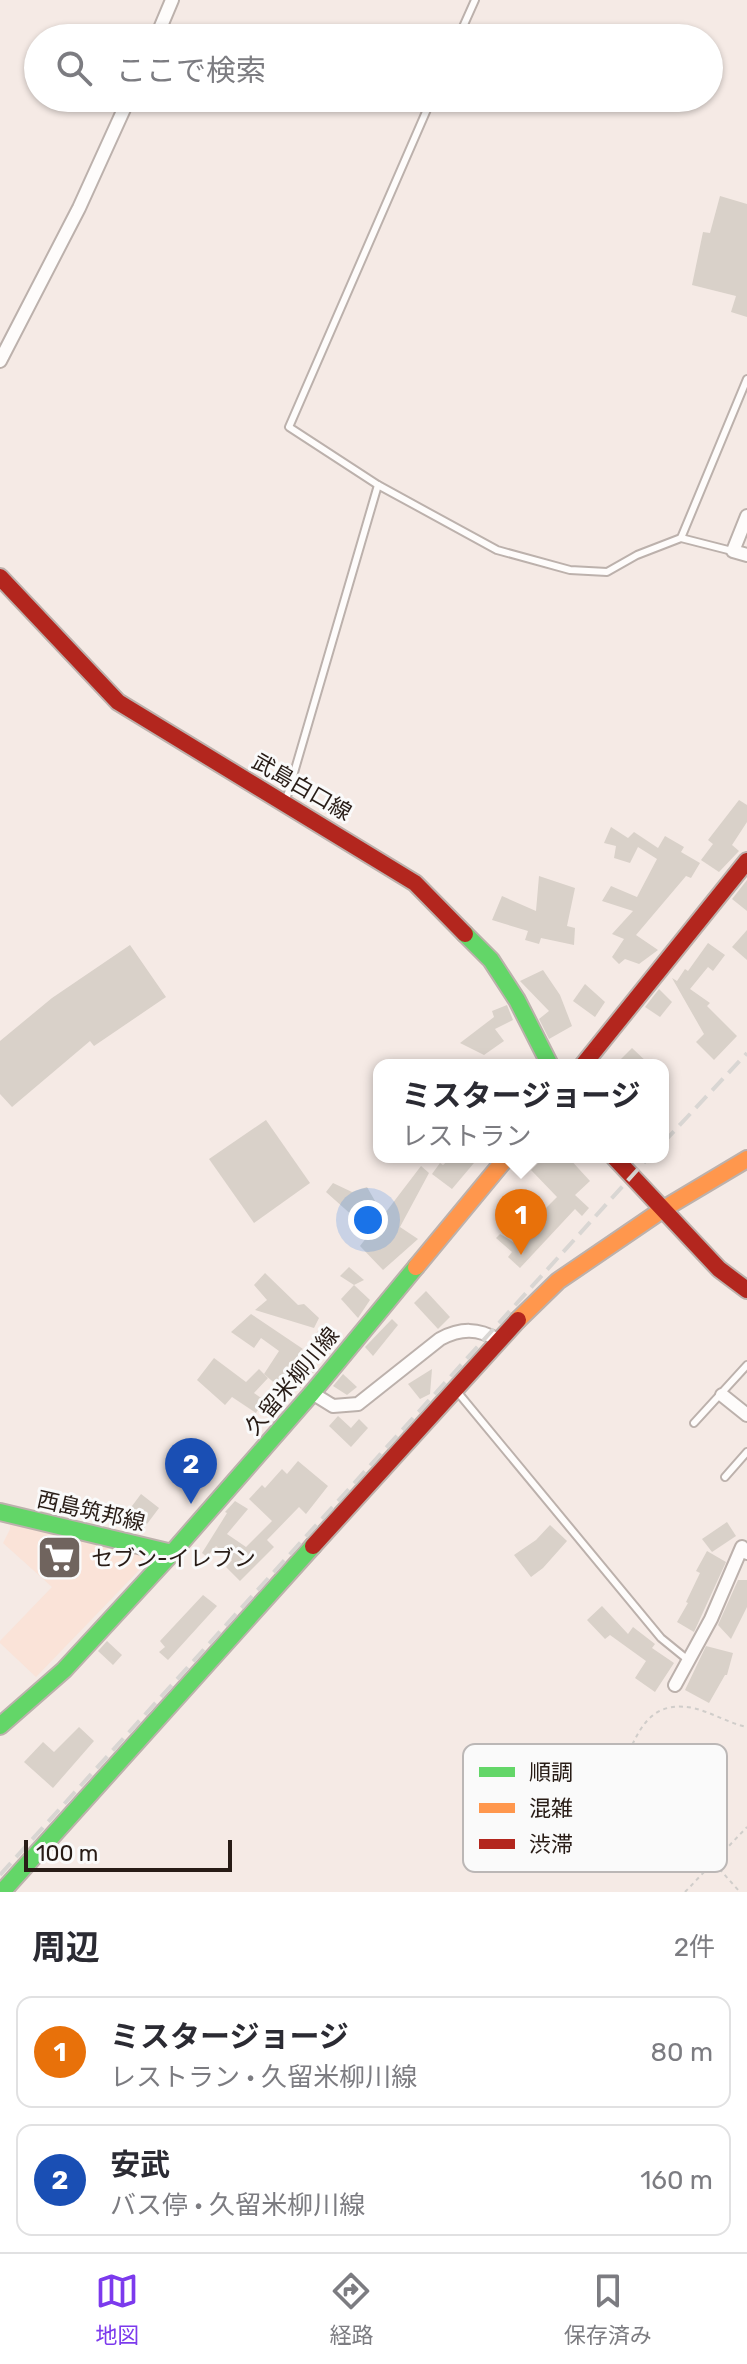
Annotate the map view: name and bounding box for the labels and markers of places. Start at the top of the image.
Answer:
pin: 1 [495,1189,547,1255]
pin: 2 [165,1438,217,1504]
supermarket icon: セブン-イレブン [36,1534,84,1582]
place label: セブン-イレブン [91,1545,256,1572]

